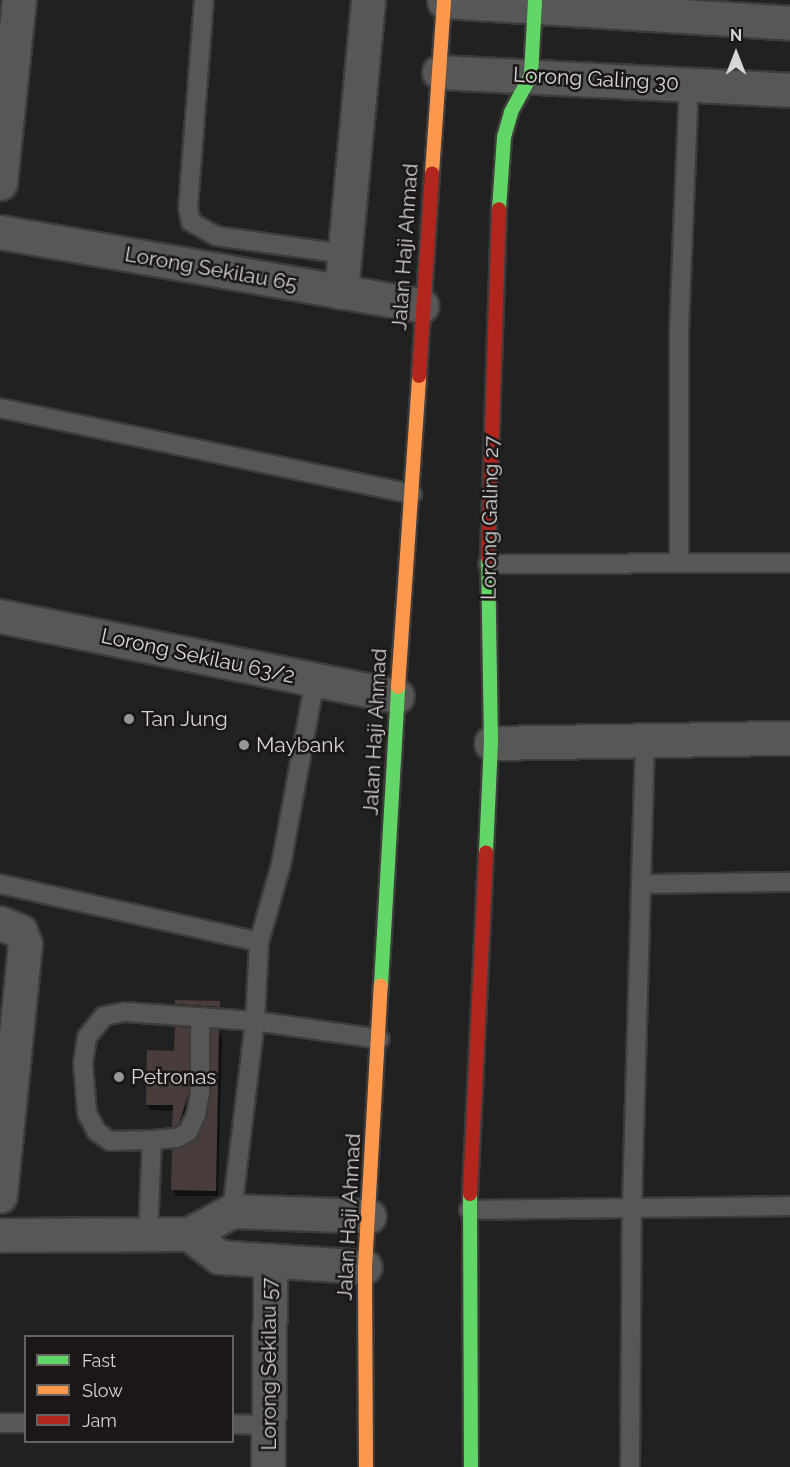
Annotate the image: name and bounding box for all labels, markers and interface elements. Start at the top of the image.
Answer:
north arrow [706,24,766,84]
text: N [730,26,742,45]
street label: Lorong Galing 30 [512,62,680,96]
street label: Jalan Haji Ahmad [387,162,423,332]
street label: Lorong Sekilau 65 [123,241,299,297]
street label: Lorong Galing 27 [476,436,504,600]
street label: Lorong Sekilau 63/2 [99,623,297,689]
street label: Jalan Haji Ahmad [358,648,392,816]
place label: Tan Jung [141,706,228,732]
marker: Tan Jung [122,712,136,726]
place label: Maybank [256,732,345,758]
marker: Maybank [237,738,251,752]
place label: Petronas [131,1064,216,1090]
marker: Petronas [112,1070,126,1084]
street label: Jalan Haji Ahmad [332,1133,366,1301]
street label: Lorong Sekilau 57 [256,1278,282,1450]
legend [24,1335,234,1443]
text: Fast [82,1350,116,1371]
text: Slow [82,1380,123,1401]
text: Jam [82,1410,117,1431]

